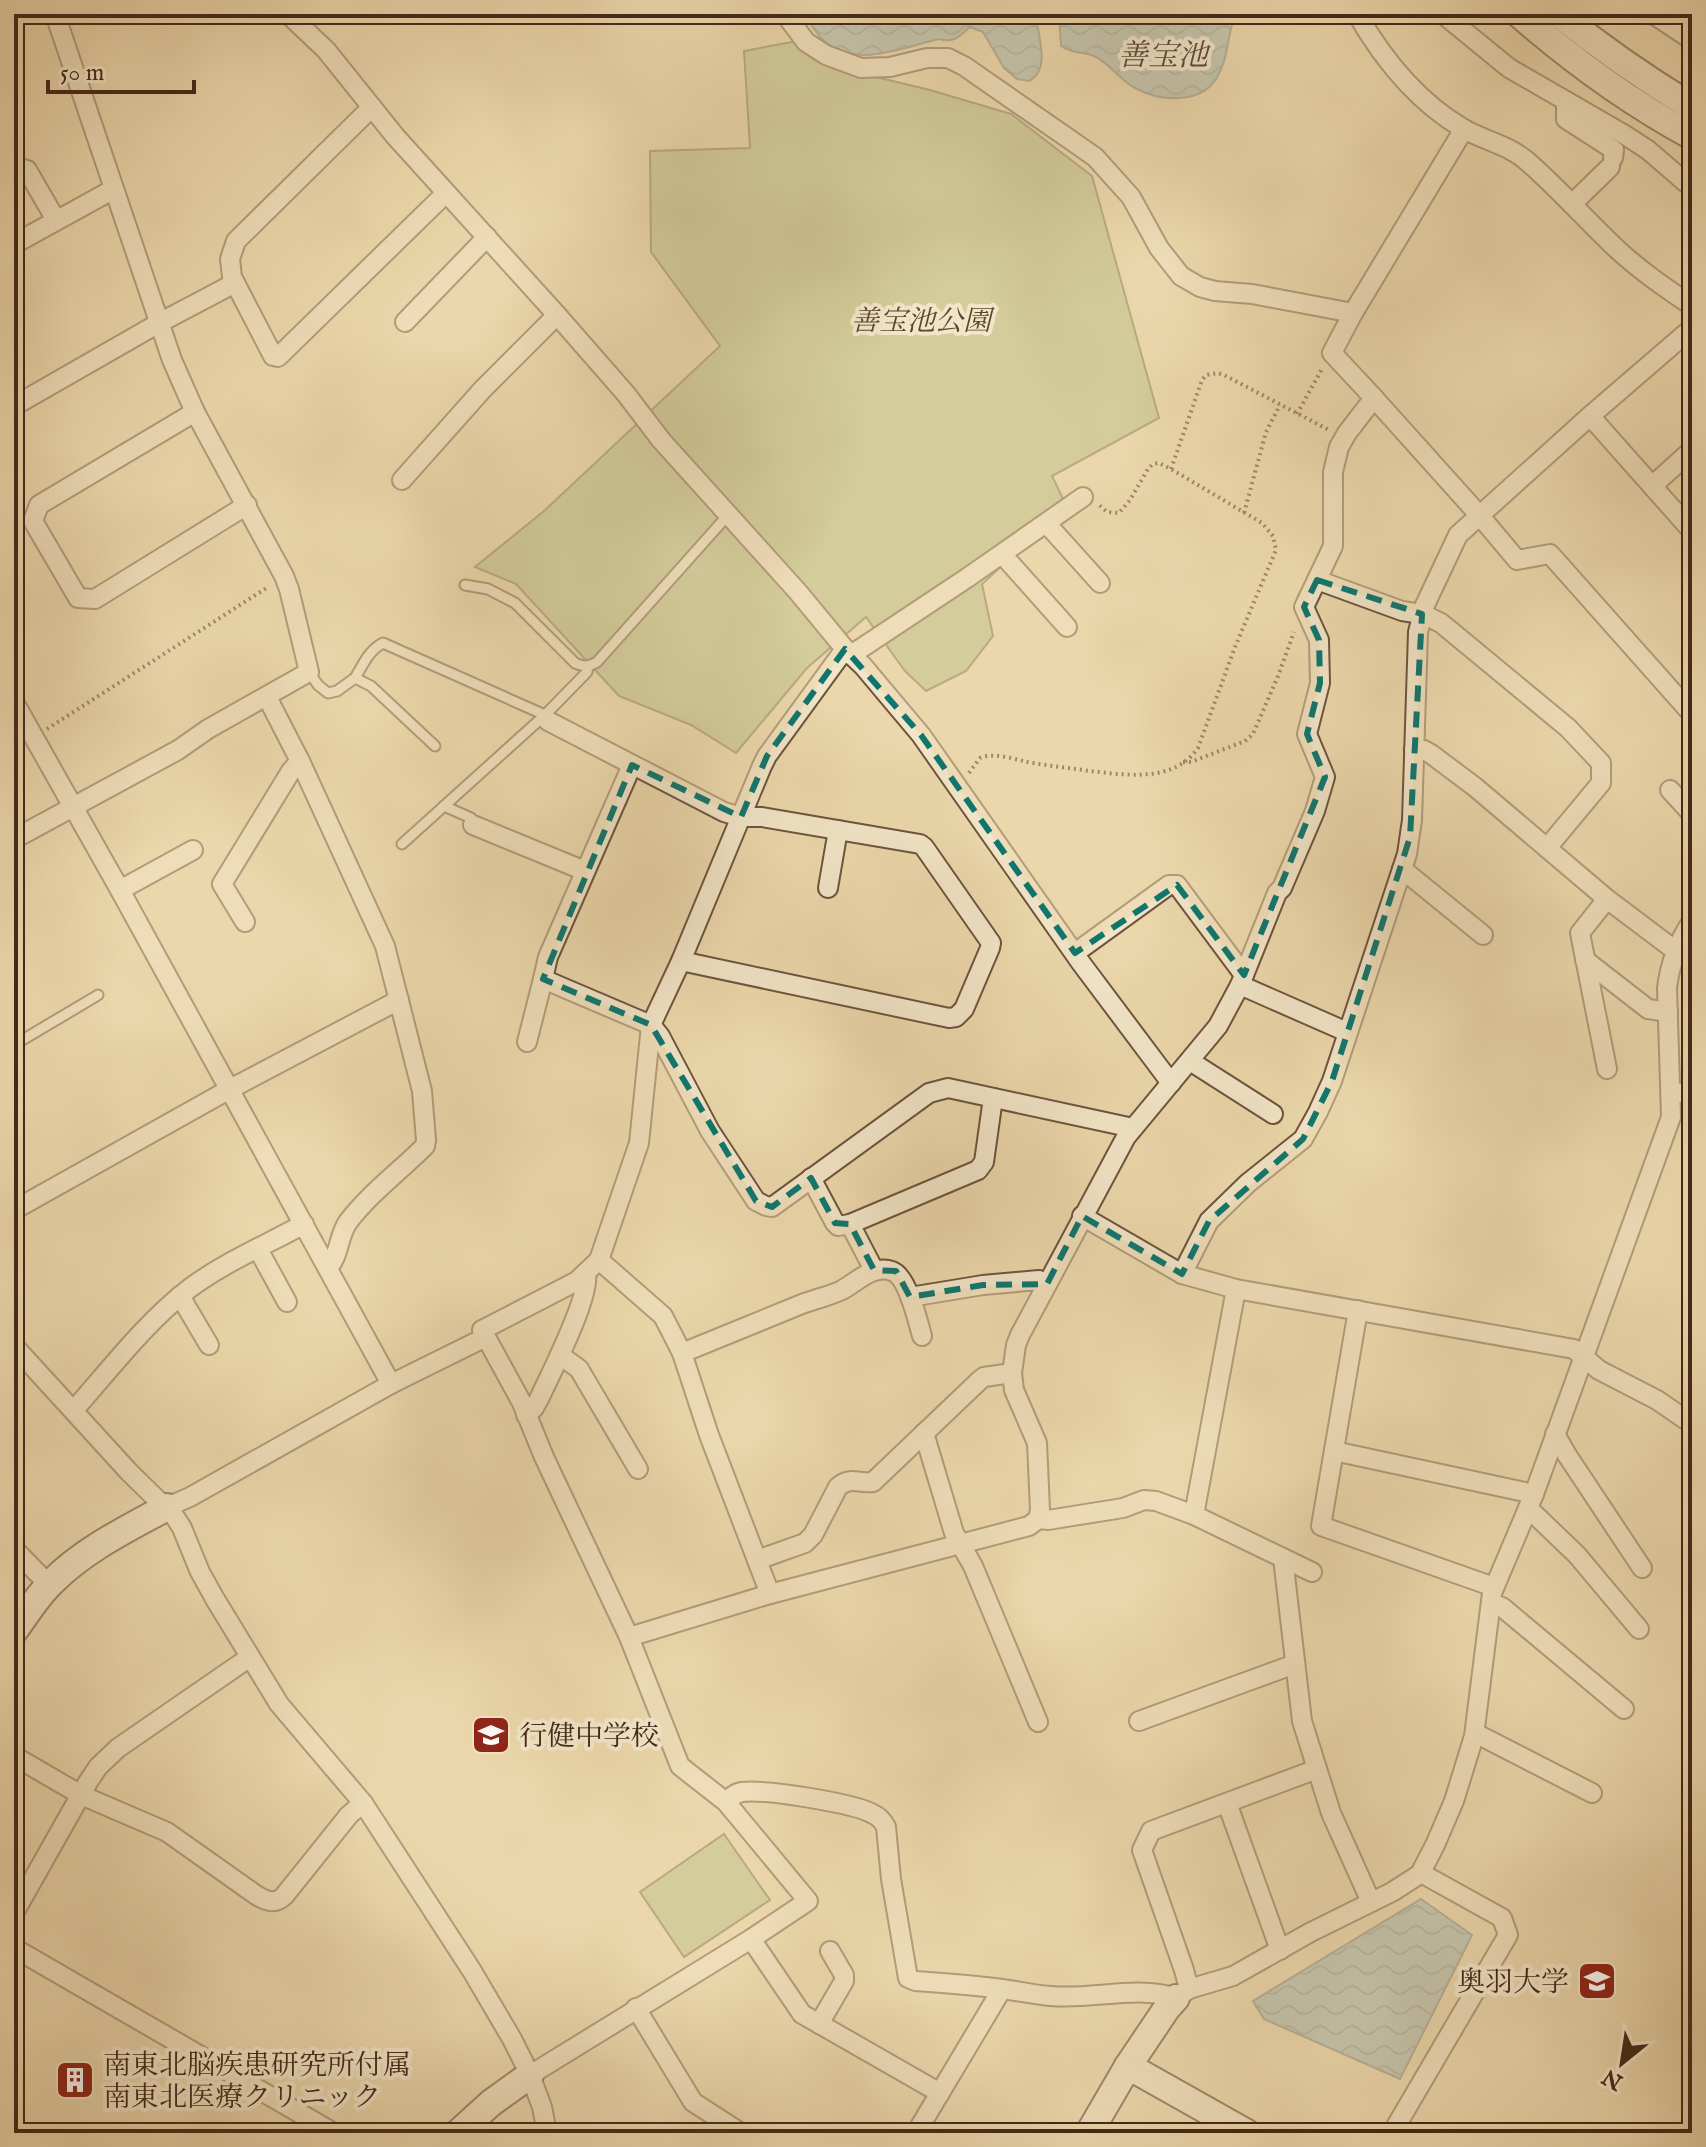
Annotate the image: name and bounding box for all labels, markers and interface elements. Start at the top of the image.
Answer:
water label: 善宝池 [1118,38,1211,76]
scale bar [48,44,194,94]
text: 50 m [60,58,104,89]
park label: 善宝池公園 [851,305,995,340]
school or university icon: 行健中学校 [470,1714,512,1756]
place label: 行健中学校 [519,1720,659,1755]
school or university icon: 奥羽大学 [1576,1960,1618,2002]
place label: 奥羽大学 [1457,1966,1569,2001]
north arrow [1582,2023,1662,2103]
place label: 南東北脳疾患研究所付属 南東北医療クリニック [103,2049,411,2116]
building icon: 南東北脳疾患研究所付属 南東北医療クリニック [54,2059,96,2101]
text: N [1598,2062,1629,2096]

